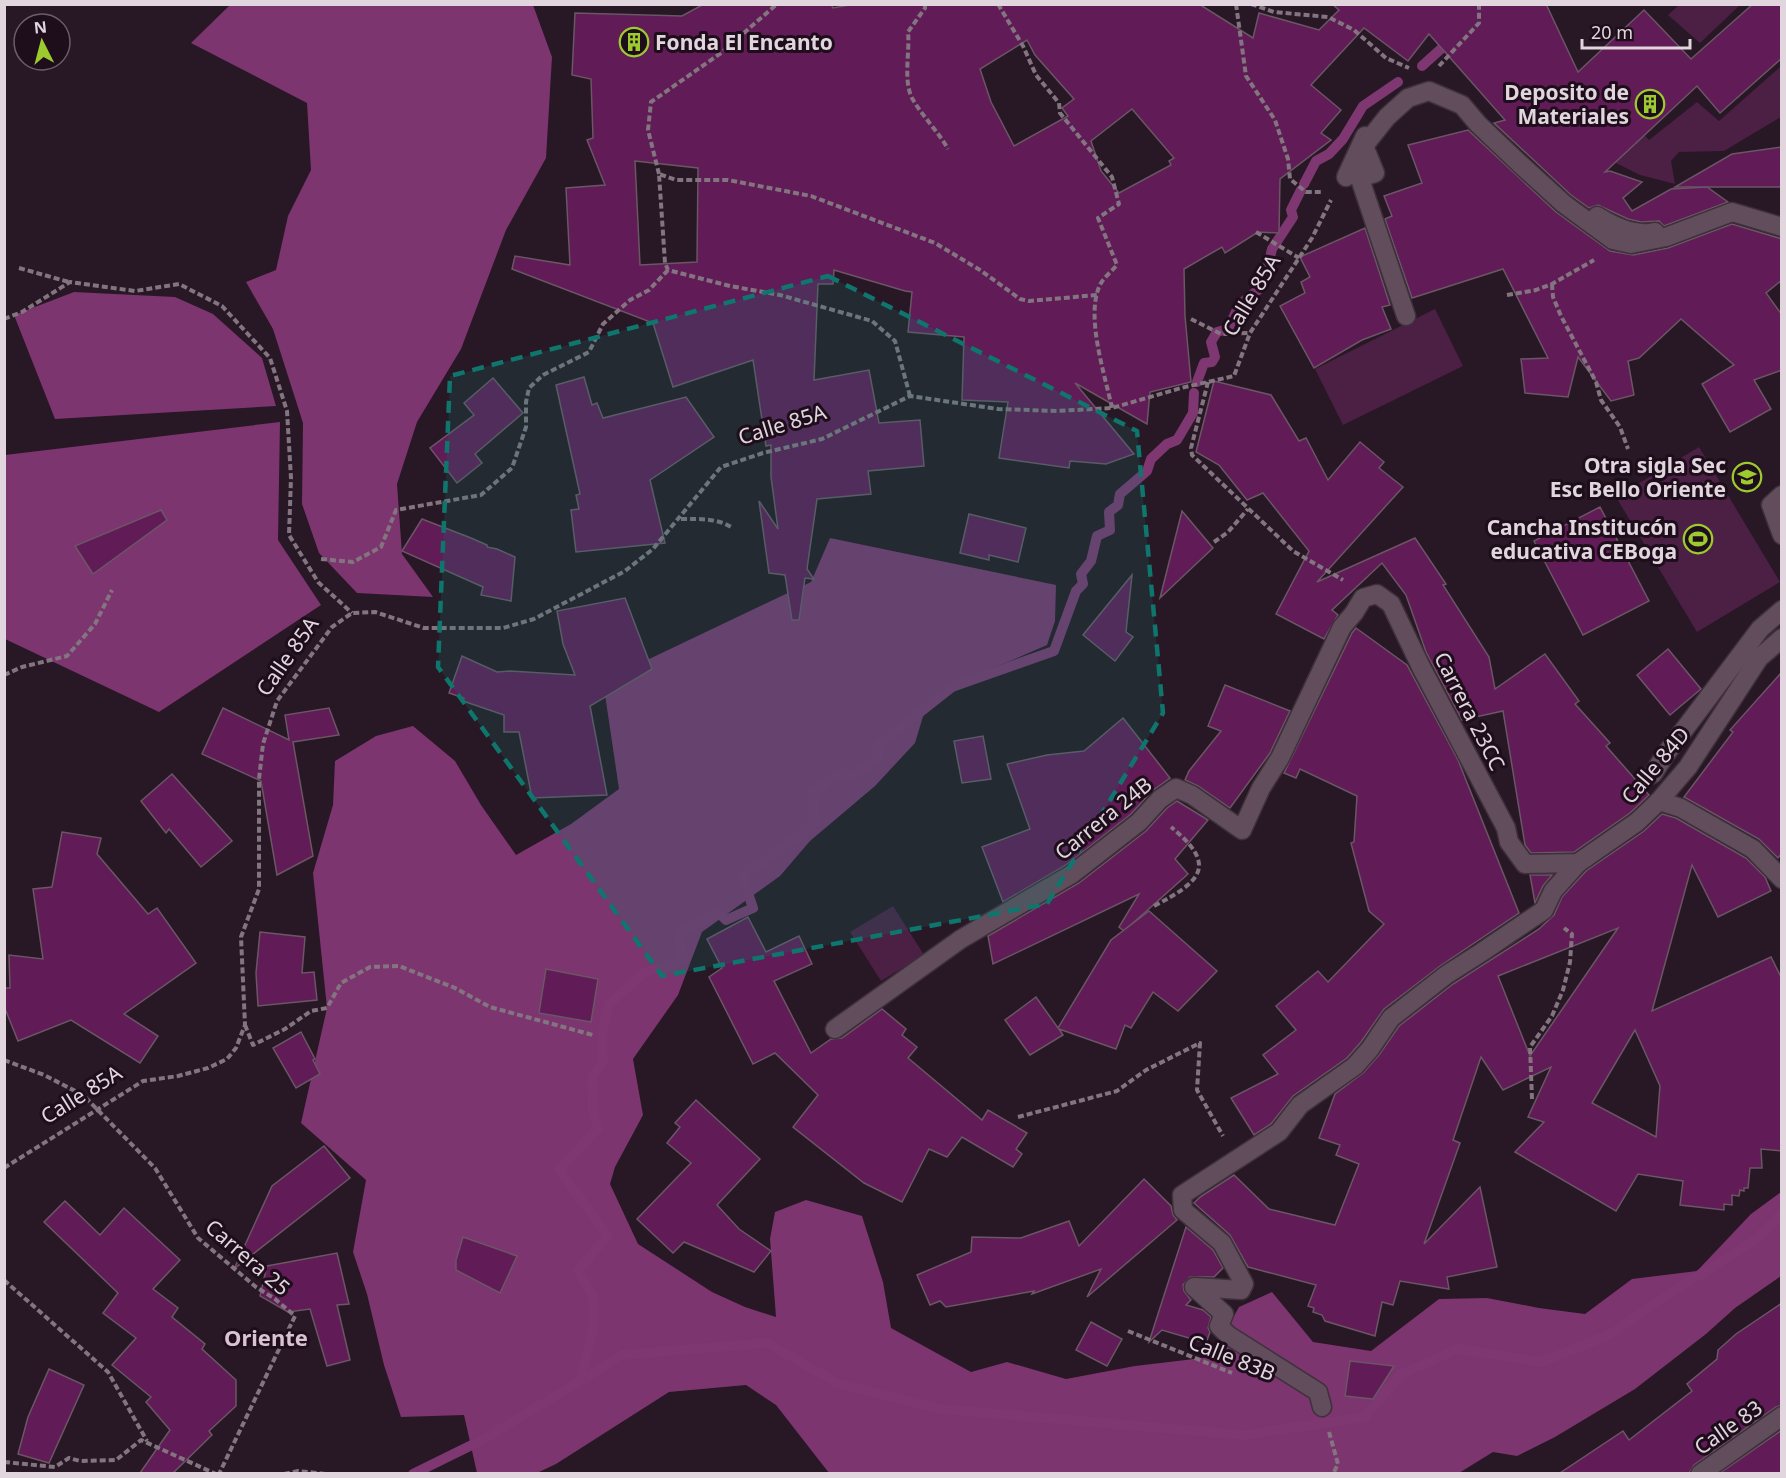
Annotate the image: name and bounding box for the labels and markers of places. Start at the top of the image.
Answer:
building icon: Fonda El Encanto [618,26,650,58]
place label: Fonda El Encanto [655,28,833,56]
place label: Deposito de Materiales [1504,78,1629,130]
building icon: Deposito de Materiales [1634,88,1666,120]
place label: Otra sigla Sec Esc Bello Oriente [1550,451,1726,503]
school or university icon: Otra sigla Sec Esc Bello Oriente [1731,461,1763,493]
place label: Cancha Institucón educativa CEBoga [1487,513,1677,565]
sports icon: Cancha Institucón educativa CEBoga [1682,523,1714,555]

